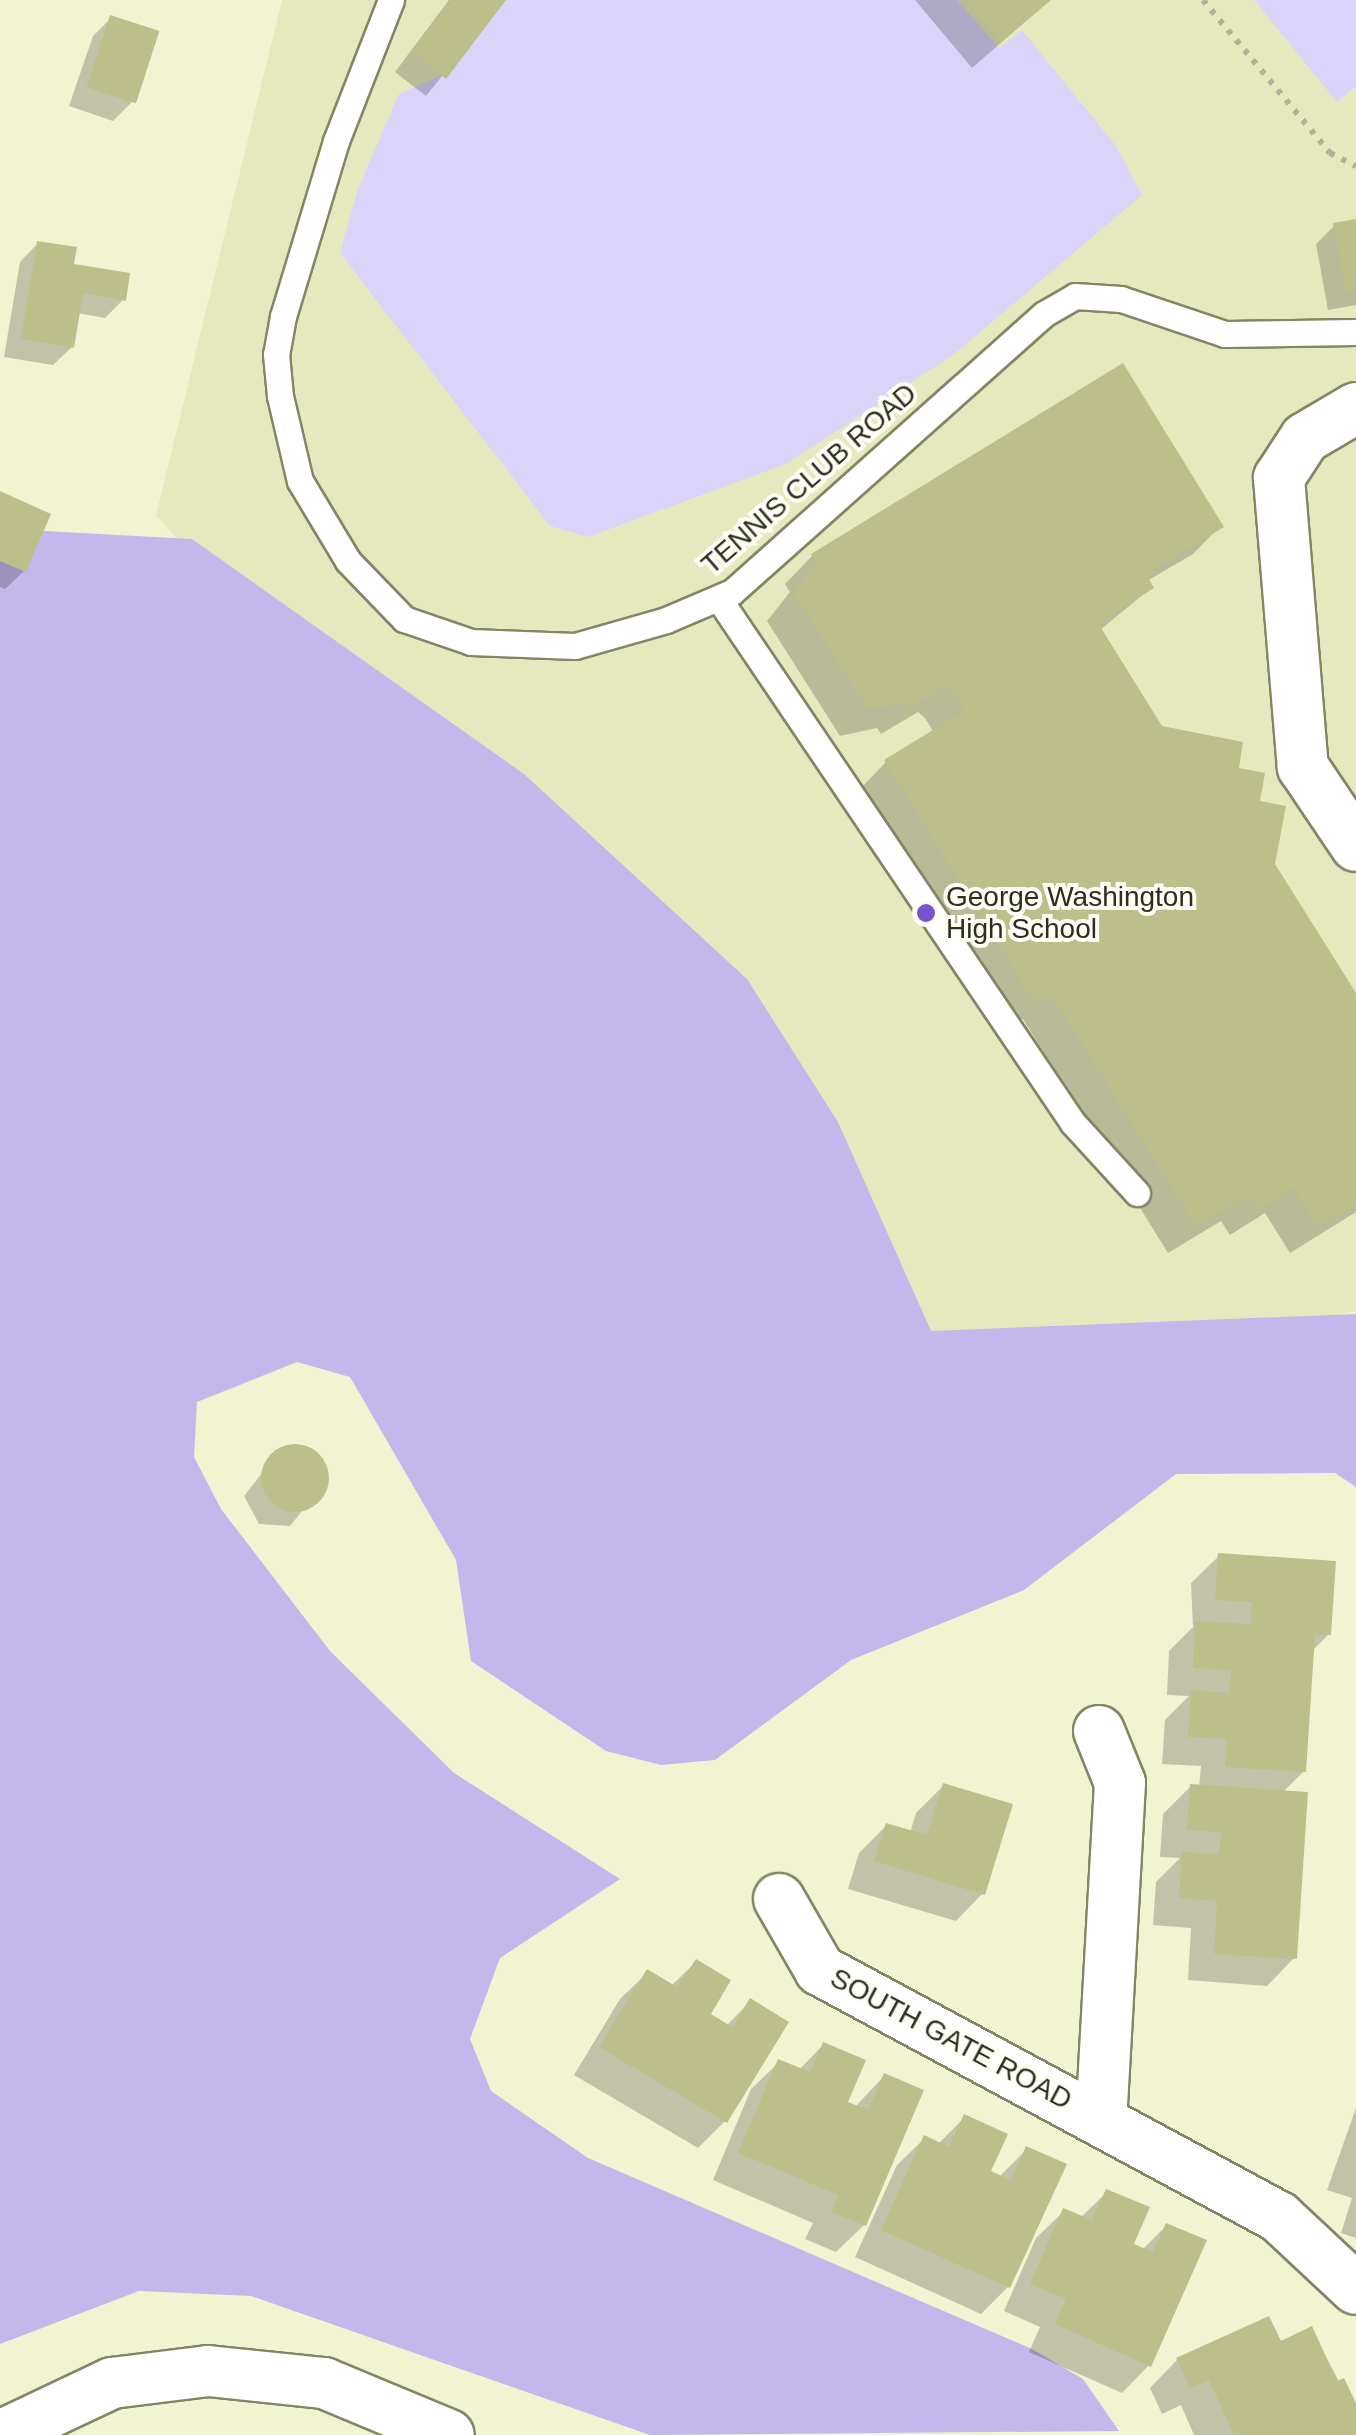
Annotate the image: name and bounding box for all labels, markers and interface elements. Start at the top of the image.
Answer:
street label: TENNIS CLUB ROAD [695,376,923,582]
place label: George Washington High School [946,880,1194,946]
marker: George Washington High School [915,902,937,924]
street label: SOUTH GATE ROAD [825,1961,1077,2117]

